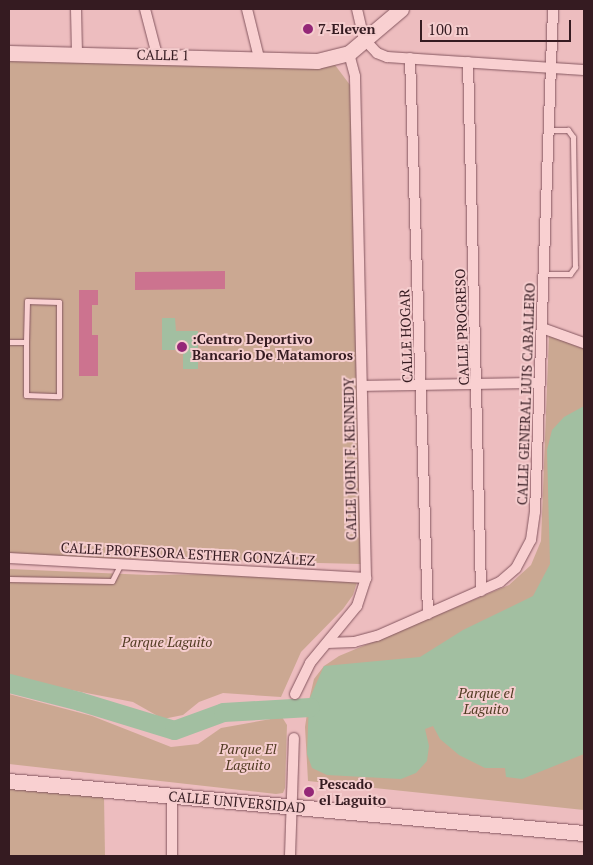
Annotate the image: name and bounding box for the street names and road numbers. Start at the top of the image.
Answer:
street label: CALLE 1 [137,46,189,64]
street label: CALLE PROGRESO [452,268,472,386]
street label: CALLE GENERAL LUIS CABALLERO [514,282,538,506]
street label: CALLE HOGAR [396,289,416,383]
street label: CALLE JOHN F. KENNEDY [340,377,360,541]
street label: CALLE PROFESORA ESTHER GONZÁLEZ [60,539,316,569]
street label: CALLE UNIVERSIDAD [168,788,306,816]

